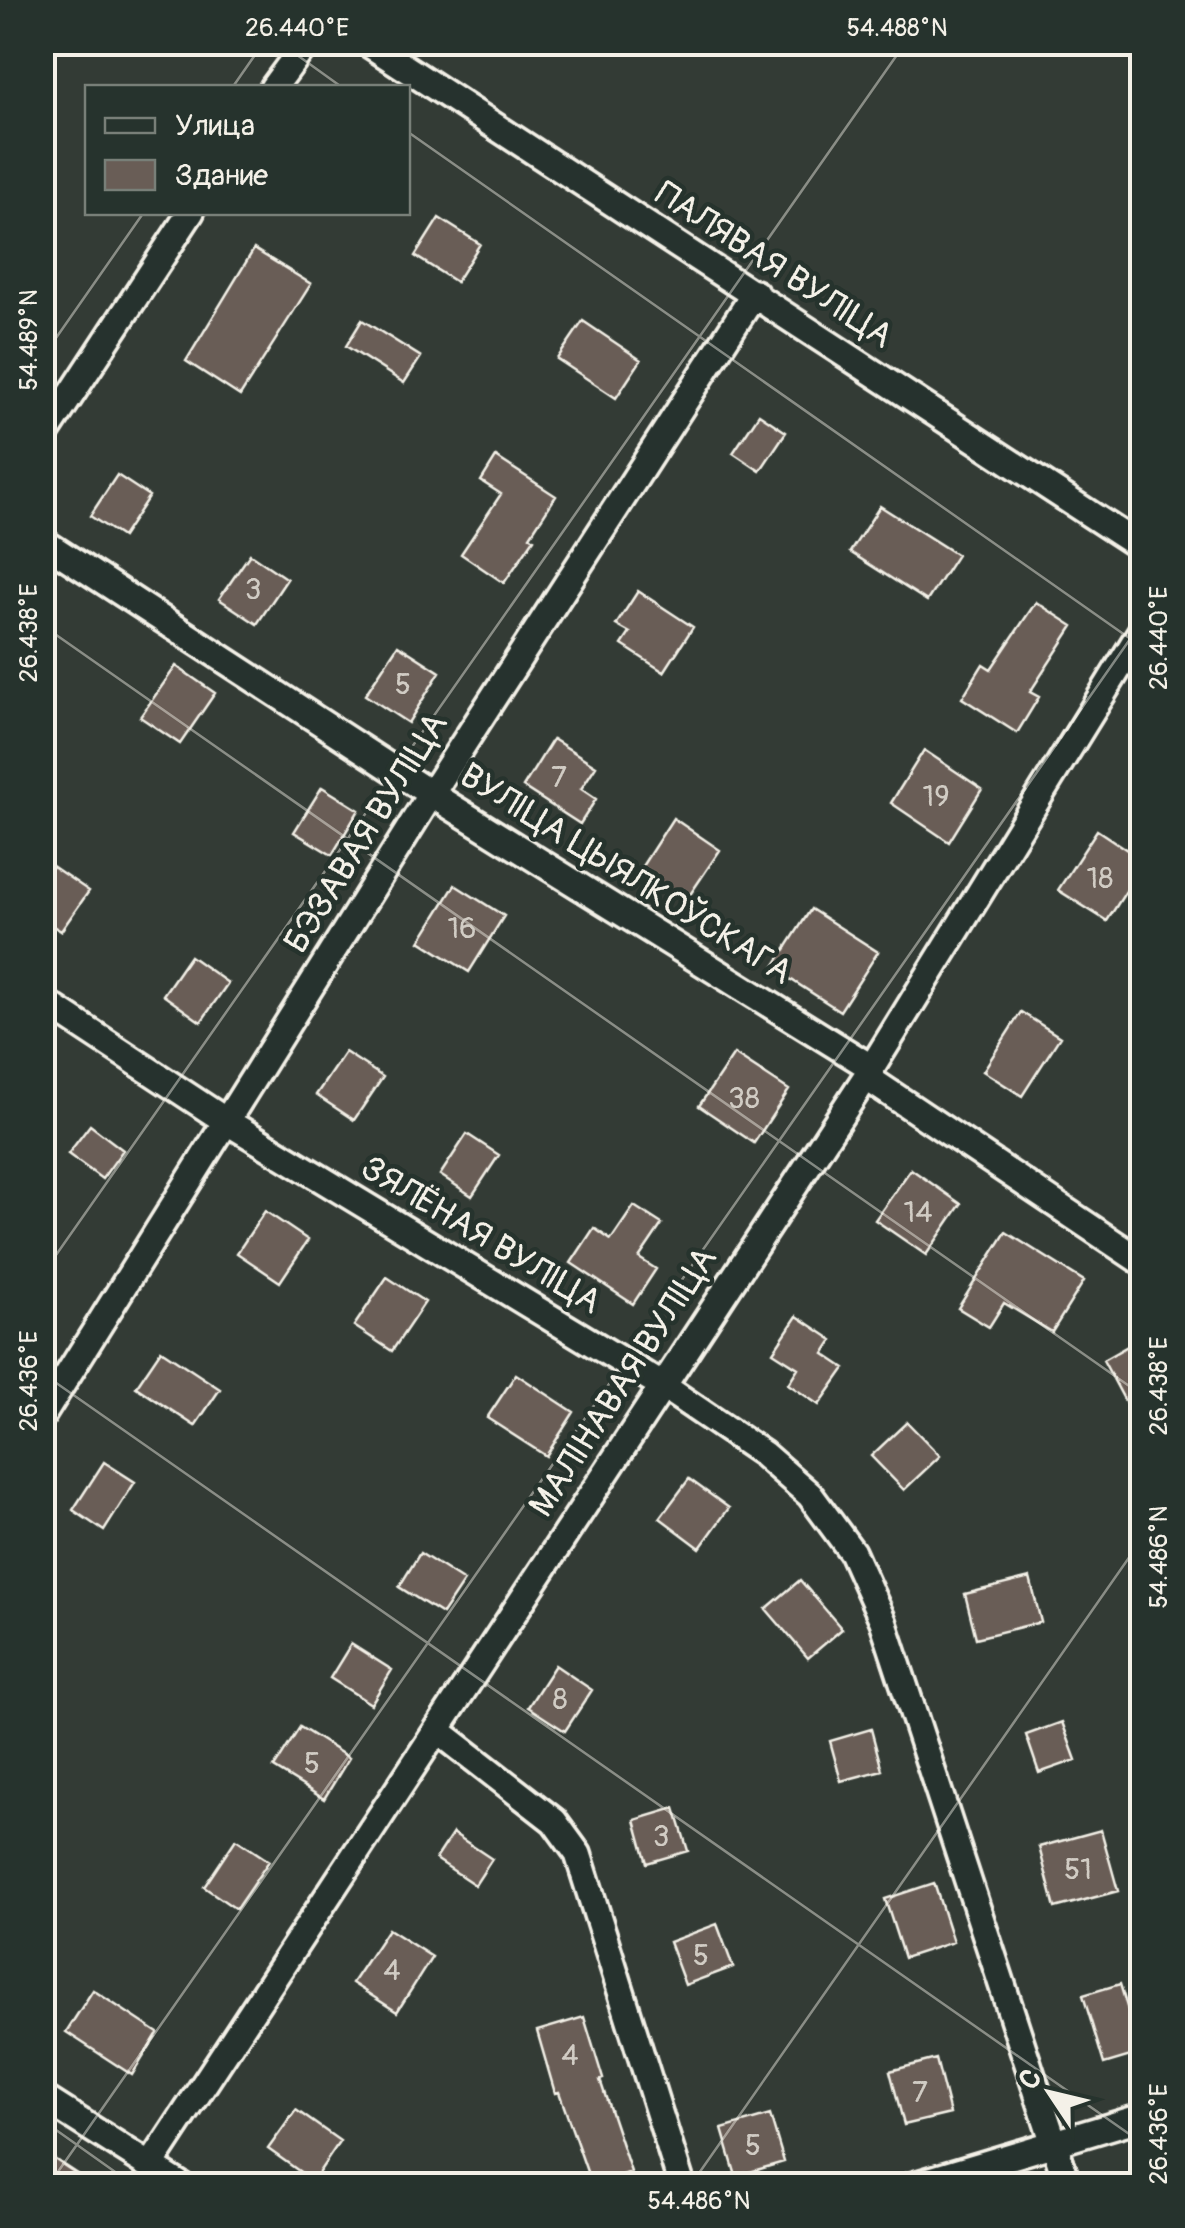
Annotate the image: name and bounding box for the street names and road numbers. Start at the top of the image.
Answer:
street label: ПАЛЯВАЯ ВУЛІЦА [647,172,901,358]
street label: БЭЗАВАЯ ВУЛІЦА [274,705,458,961]
street label: ВУЛІЦА ЦЫЯЛКОЎСКАГА [452,754,800,994]
street label: ЗЯЛЁНАЯ ВУЛІЦА [353,1146,609,1324]
street label: МАЛІНАВАЯ ВУЛІЦА [519,1239,727,1525]

